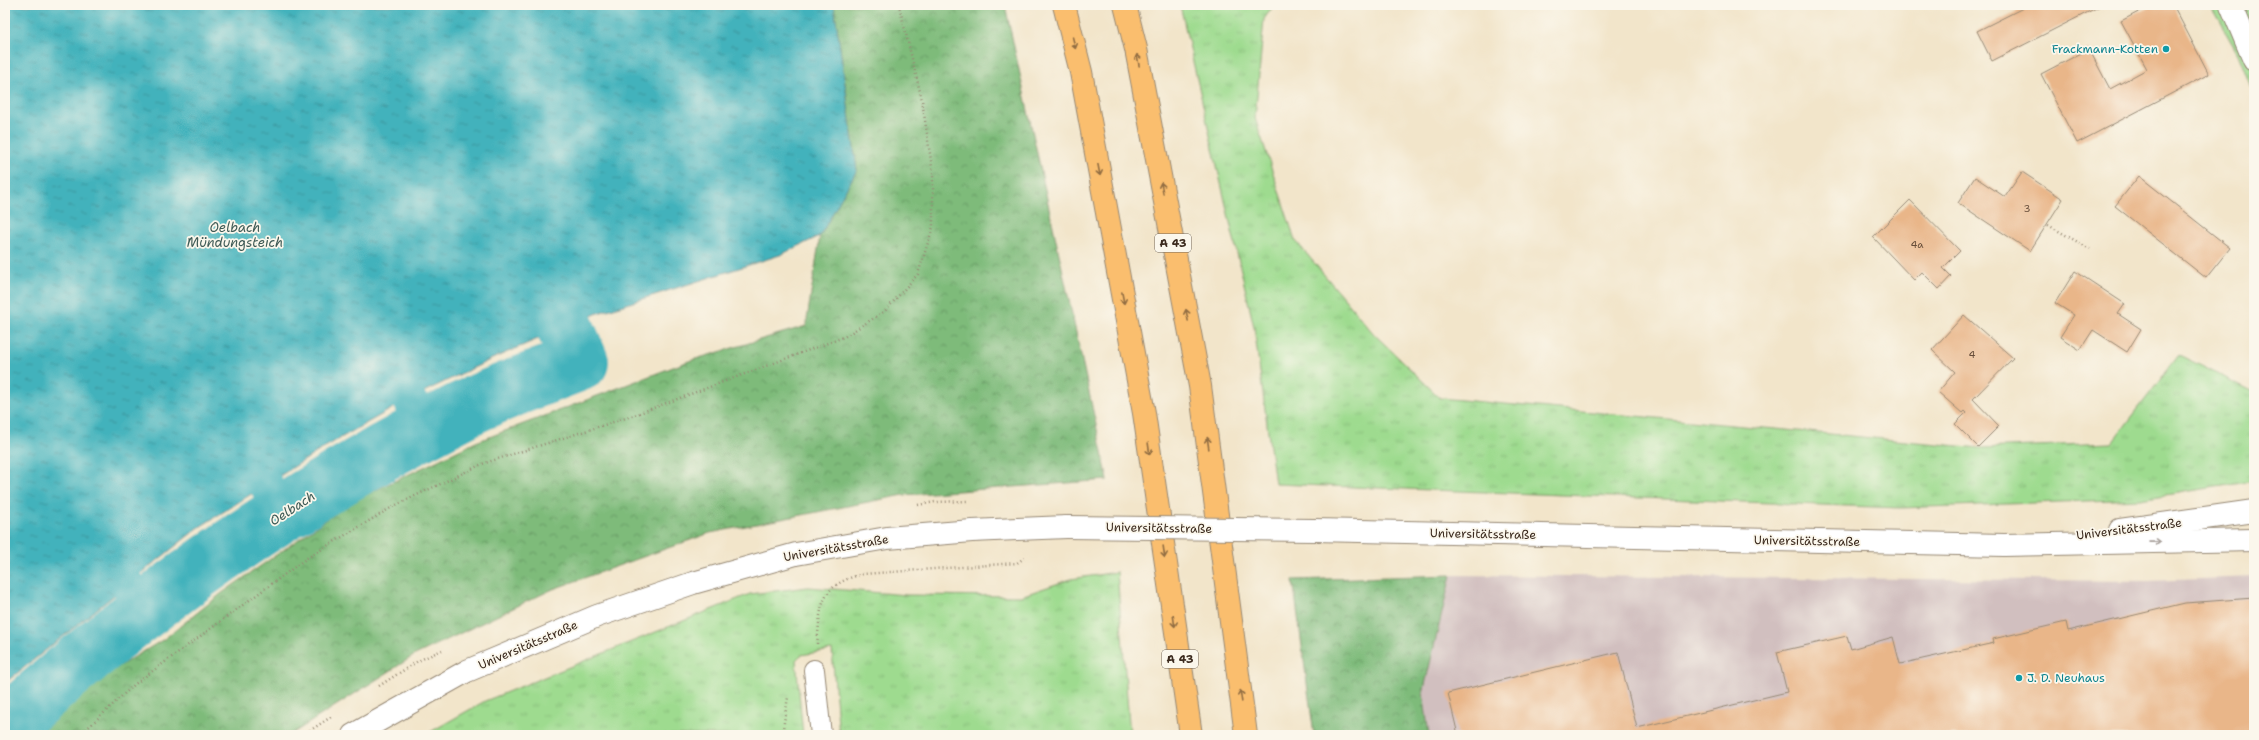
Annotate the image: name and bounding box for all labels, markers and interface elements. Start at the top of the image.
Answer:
one-way arrow [1070,36,1078,49]
place label: Frackmann-Kotten [2052,41,2158,57]
marker: Frackmann-Kotten [2161,44,2171,54]
one-way arrow [1134,54,1142,67]
one-way arrow [1095,163,1103,176]
one-way arrow [1158,181,1166,194]
house number: 3 [2024,202,2031,215]
water label: Oelbach Mündungsteich [187,219,283,251]
road number: A 43 [1155,234,1191,252]
house number: 4a [1910,238,1924,251]
one-way arrow [1119,291,1127,304]
one-way arrow [1182,309,1190,322]
house number: 4 [1969,348,1976,361]
one-way arrow [1204,437,1212,450]
one-way arrow [1145,442,1153,455]
water label: Oelbach [266,487,318,529]
street label: Universitätsstraße [2075,515,2183,543]
street label: Universitätsstraße [1106,519,1213,537]
street label: Universitätsstraße [1430,525,1537,543]
street label: Universitätsstraße [782,531,890,565]
street label: Universitätsstraße [1754,532,1861,550]
one-way arrow [2148,538,2161,546]
one-way arrow [1160,545,1168,558]
one-way arrow [1170,614,1178,627]
street label: Universitätsstraße [476,617,580,673]
road number: A 43 [1162,650,1198,668]
place label: J. D. Neuhaus [2027,670,2105,686]
marker: J. D. Neuhaus [2014,673,2024,683]
one-way arrow [1237,690,1245,703]

